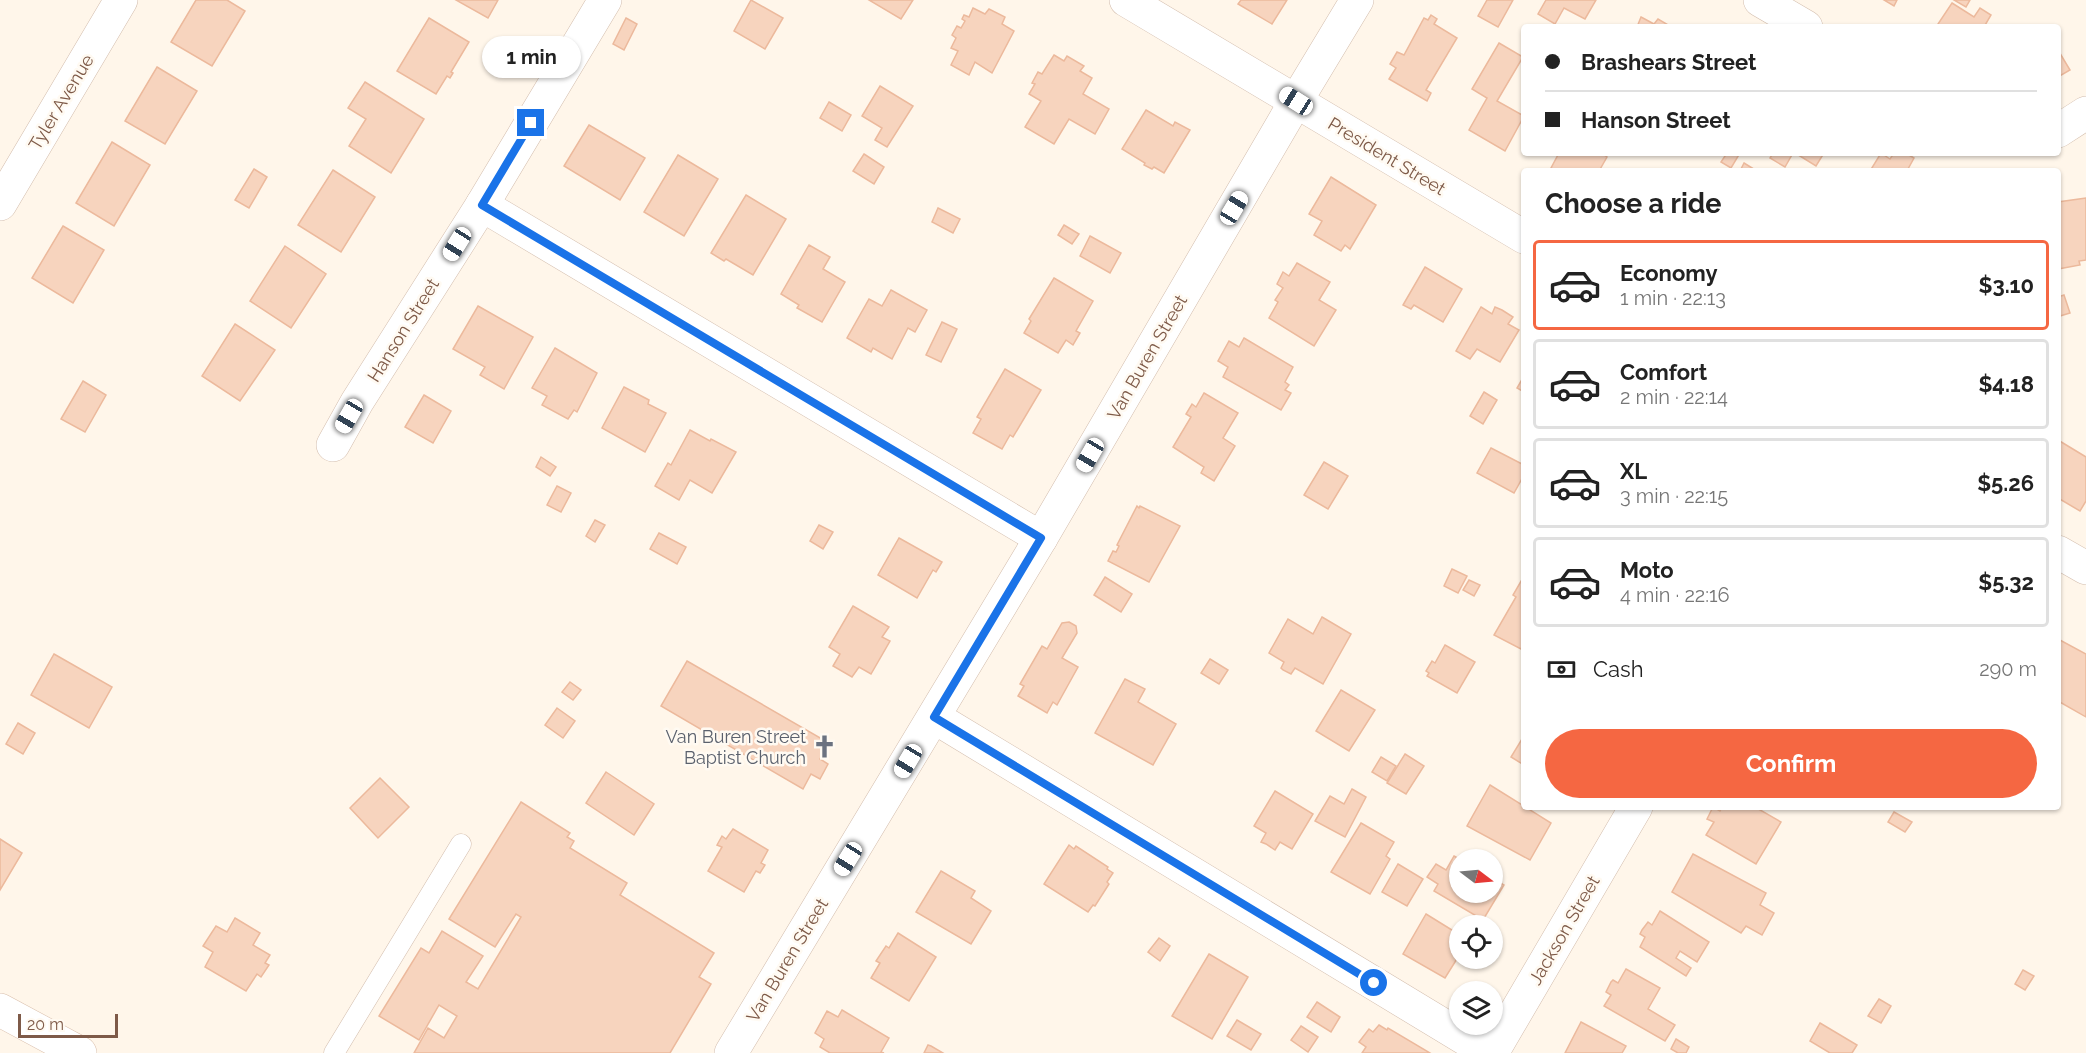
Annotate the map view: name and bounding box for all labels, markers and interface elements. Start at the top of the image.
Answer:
callout: 1 min [482,36,580,78]
text: 1 min [506,45,557,69]
text: Brashears Street [1581,49,1756,75]
street label: Tyler Avenue [24,50,98,154]
car [1276,84,1316,118]
text: Hanson Street [1581,107,1731,133]
route end [517,109,544,136]
street label: President Street [1325,113,1449,199]
car [1217,188,1251,228]
text: Choose a ride [1545,188,1721,219]
car [440,224,474,264]
icon: car [1548,258,1602,312]
text: Economy [1620,260,1718,286]
text: $3.10 [1979,272,2034,298]
street label: Hanson Street [363,274,443,386]
text: 1 min · 22:13 [1620,286,1726,310]
street label: Van Buren Street [1103,291,1191,423]
icon: car [1548,357,1602,411]
text: Comfort [1620,359,1707,385]
text: $4.18 [1978,371,2034,397]
text: 2 min · 22:14 [1620,385,1728,409]
car [332,396,366,436]
car [1073,435,1107,475]
icon: car [1548,456,1602,510]
text: XL [1620,458,1647,484]
text: $5.26 [1977,470,2034,496]
text: 3 min · 22:15 [1620,484,1728,508]
icon: car [1548,555,1602,609]
text: Moto [1620,557,1674,583]
text: $5.32 [1978,569,2034,595]
text: 4 min · 22:16 [1620,583,1730,607]
icon: cash [1545,653,1578,686]
text: Cash [1593,656,1644,682]
text: 290 m [1979,657,2037,681]
place label: Van Buren Street Baptist Church [666,726,806,768]
button: Confirm [1545,729,2037,798]
church icon: Van Buren Street Baptist Church [811,733,837,759]
car [891,741,925,781]
car [831,839,865,879]
north arrow [1449,849,1503,903]
map controls [1449,849,1503,1035]
street label: Jackson Street [1524,872,1604,988]
street label: Van Buren Street [742,894,832,1026]
button: locate [1449,915,1503,969]
route start [1360,969,1387,996]
button: layers [1449,981,1503,1035]
scale bar [18,1011,118,1038]
text: 20 m [27,1015,64,1034]

